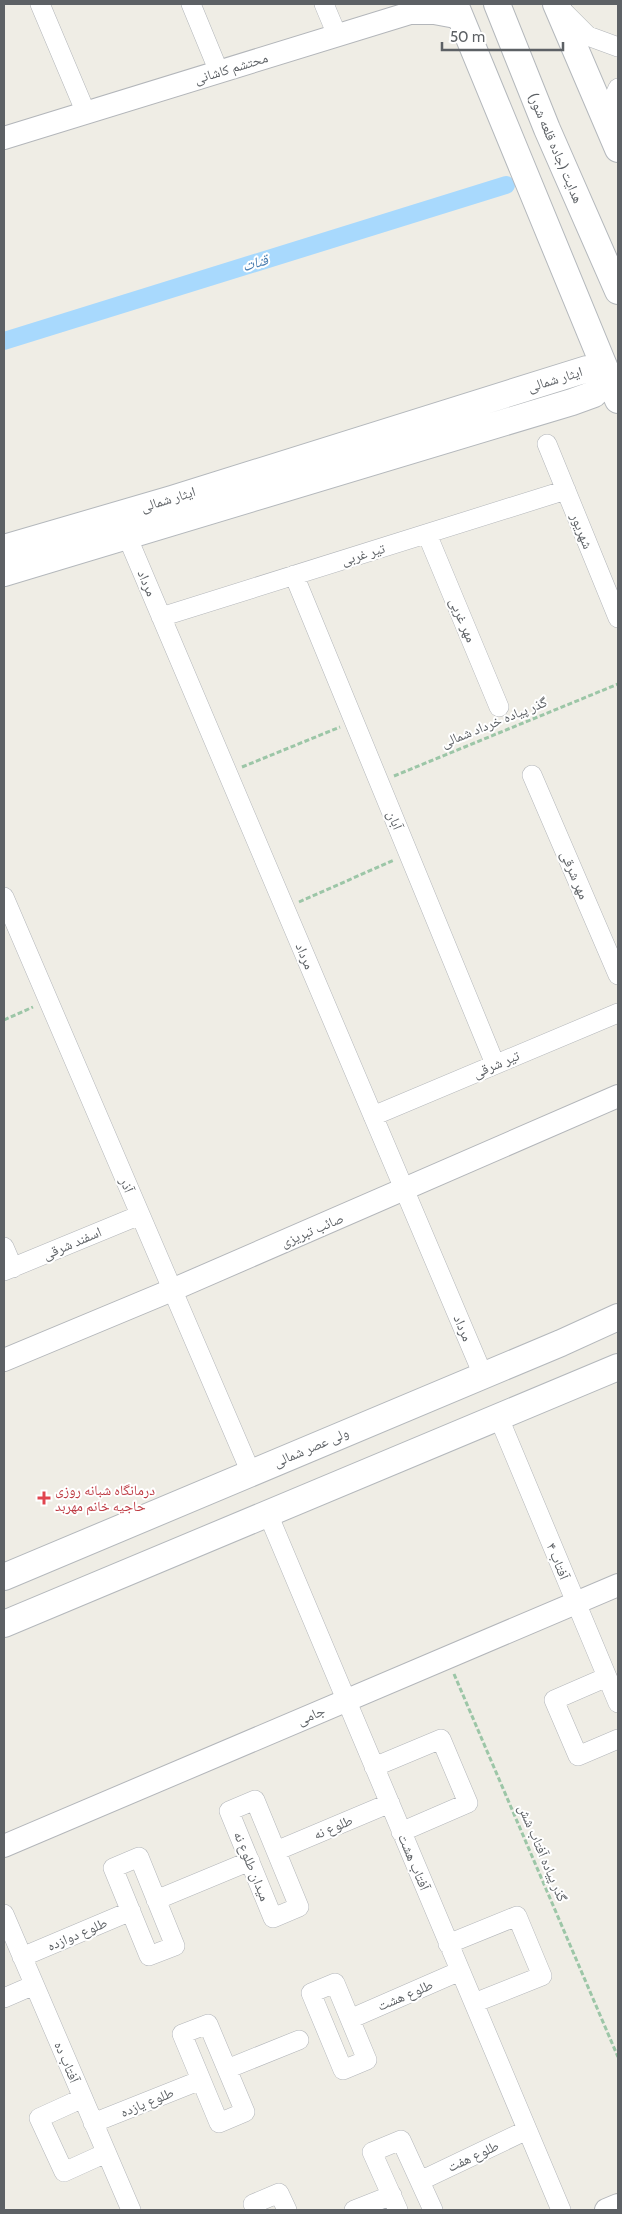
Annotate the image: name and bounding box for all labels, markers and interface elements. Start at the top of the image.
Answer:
scale bar [442,20,563,52]
text: 50 m [450,28,485,46]
street label: محتشم کاشانی [192,48,270,89]
street label: هدایت (جاده قلعه شور) [525,90,587,206]
water label: قنات [240,250,272,275]
street label: ایثار شمالی [525,362,585,396]
street label: ایثار شمالی [138,482,198,516]
street label: شهریور [566,510,597,552]
street label: تیر غربی [339,539,387,569]
street label: مرداد [133,567,161,599]
street label: مهر غربی [446,595,480,645]
street label: گذر پیاده خرداد شمالی [438,692,550,752]
street label: آبان [383,808,407,833]
street label: مهر شرقی [557,848,593,902]
street label: مرداد [291,940,319,972]
street label: تیر شرقی [470,1046,522,1082]
street label: آذر [115,1174,138,1196]
street label: صائب تبریزی [278,1209,346,1251]
street label: اسفند شرقی [40,1223,104,1263]
street label: مرداد [449,1312,477,1344]
street label: ولی عصر شمالی [271,1423,351,1471]
place label: درمانگاه شبانه‌ روزی حاجیه‌ خانم مهربد [55,1481,155,1516]
marker: درمانگاه شبانه‌ روزی حاجیه‌ خانم مهربد [37,1491,51,1505]
street label: آفتاب ۴ [543,1540,574,1582]
street label: جامی [294,1701,328,1729]
street label: گذر پیاده آفتاب شش [514,1802,572,1905]
street label: طلوع نه [311,1811,356,1844]
street label: میدان طلوع نه [229,1828,274,1904]
street label: آفتاب هشت [394,1831,434,1893]
street label: طلوع دوازده [44,1913,110,1956]
street label: طلوع هشت [374,1975,436,2016]
street label: آفتاب ده [50,2039,84,2086]
street label: طلوع یازده [118,2083,177,2122]
street label: طلوع هفت [444,2136,502,2177]

